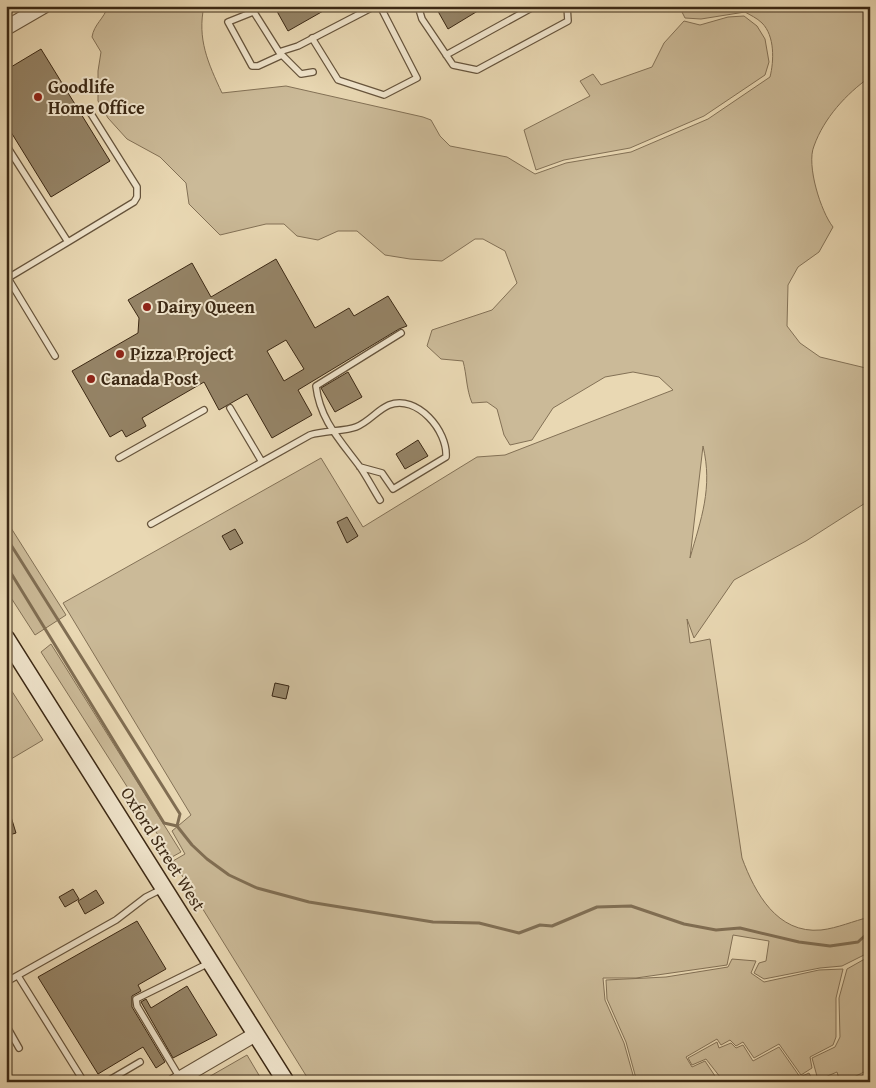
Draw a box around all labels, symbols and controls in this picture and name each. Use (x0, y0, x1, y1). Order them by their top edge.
place label: Goodlife Home Office (48, 73, 145, 121)
marker: Goodlife Home Office (32, 91, 44, 103)
place label: Dairy Queen (157, 293, 255, 320)
marker: Dairy Queen (141, 301, 153, 313)
place label: Pizza Project (130, 340, 234, 367)
marker: Pizza Project (114, 348, 126, 360)
place label: Canada Post (101, 365, 199, 392)
marker: Canada Post (85, 373, 97, 385)
street label: Oxford Street West (114, 781, 213, 917)

